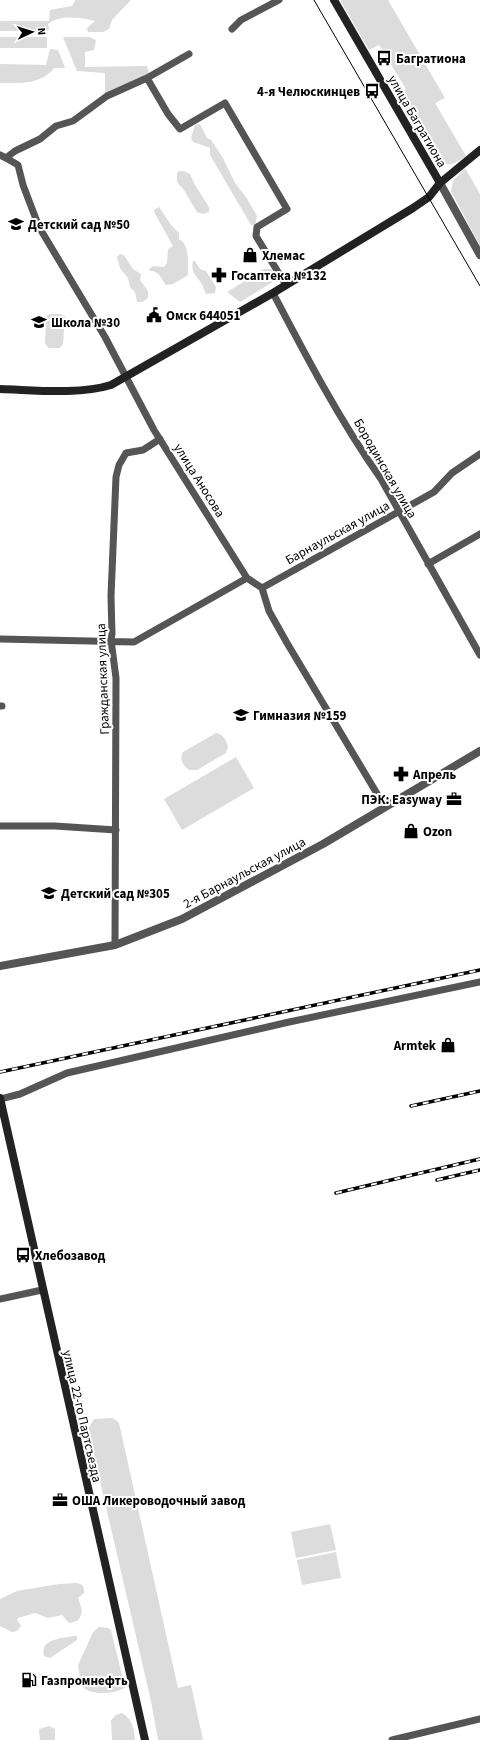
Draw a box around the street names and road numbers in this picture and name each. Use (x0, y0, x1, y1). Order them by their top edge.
street label: улица Багратиона (383, 72, 451, 171)
street label: Бородинская улица (349, 415, 421, 522)
street label: улица Аносова (169, 440, 229, 521)
street label: Барнаульская улица (282, 497, 393, 569)
street label: Гражданская улица (92, 623, 114, 735)
street label: 2-я Барнаульская улица (180, 833, 309, 913)
street label: улица 22-го Партсъезда (58, 1348, 106, 1484)

